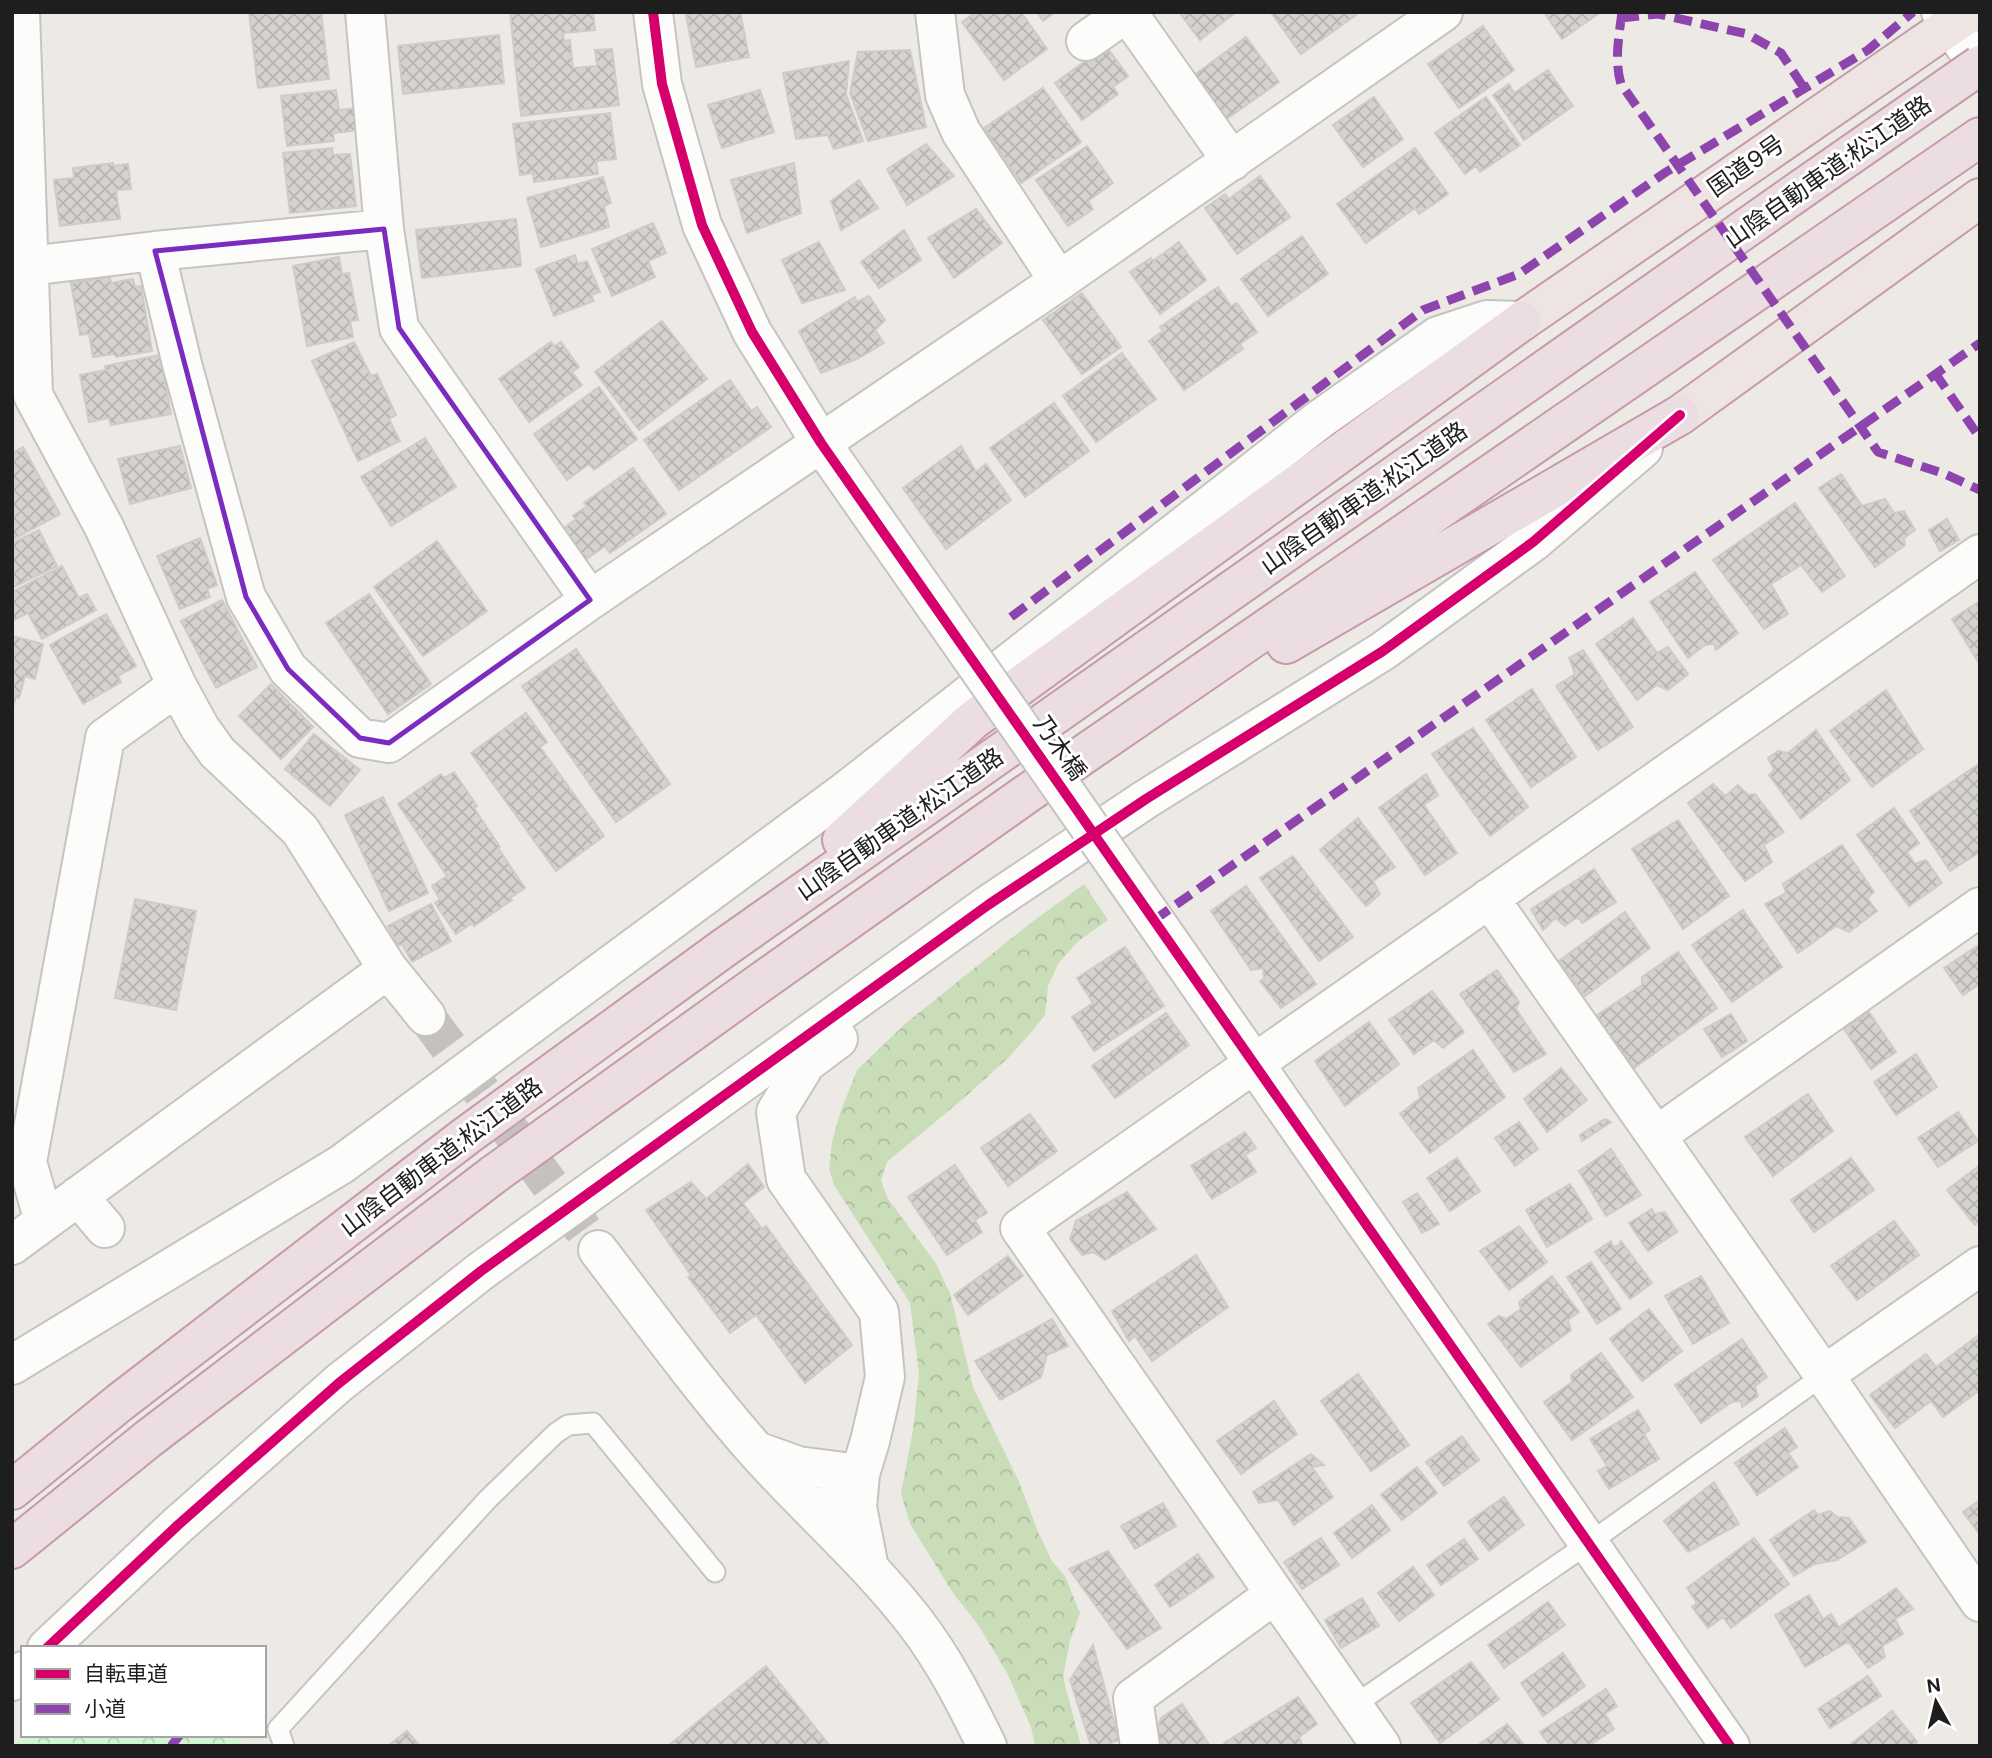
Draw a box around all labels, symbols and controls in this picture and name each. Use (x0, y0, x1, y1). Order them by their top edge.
street label: 山陰自動車道;松江道路 (1718, 89, 1937, 255)
street label: 国道9号 (1701, 128, 1790, 203)
street label: 山陰自動車道;松江道路 (1254, 415, 1473, 581)
street label: 乃木橋 (1027, 709, 1094, 786)
street label: 山陰自動車道;松江道路 (790, 741, 1009, 907)
street label: 山陰自動車道;松江道路 (333, 1070, 548, 1243)
legend (21, 1646, 266, 1737)
text: 自転車道 (84, 1660, 168, 1688)
north arrow (1901, 1667, 1971, 1737)
text: N (1925, 1672, 1942, 1699)
text: 小道 (84, 1695, 126, 1723)

